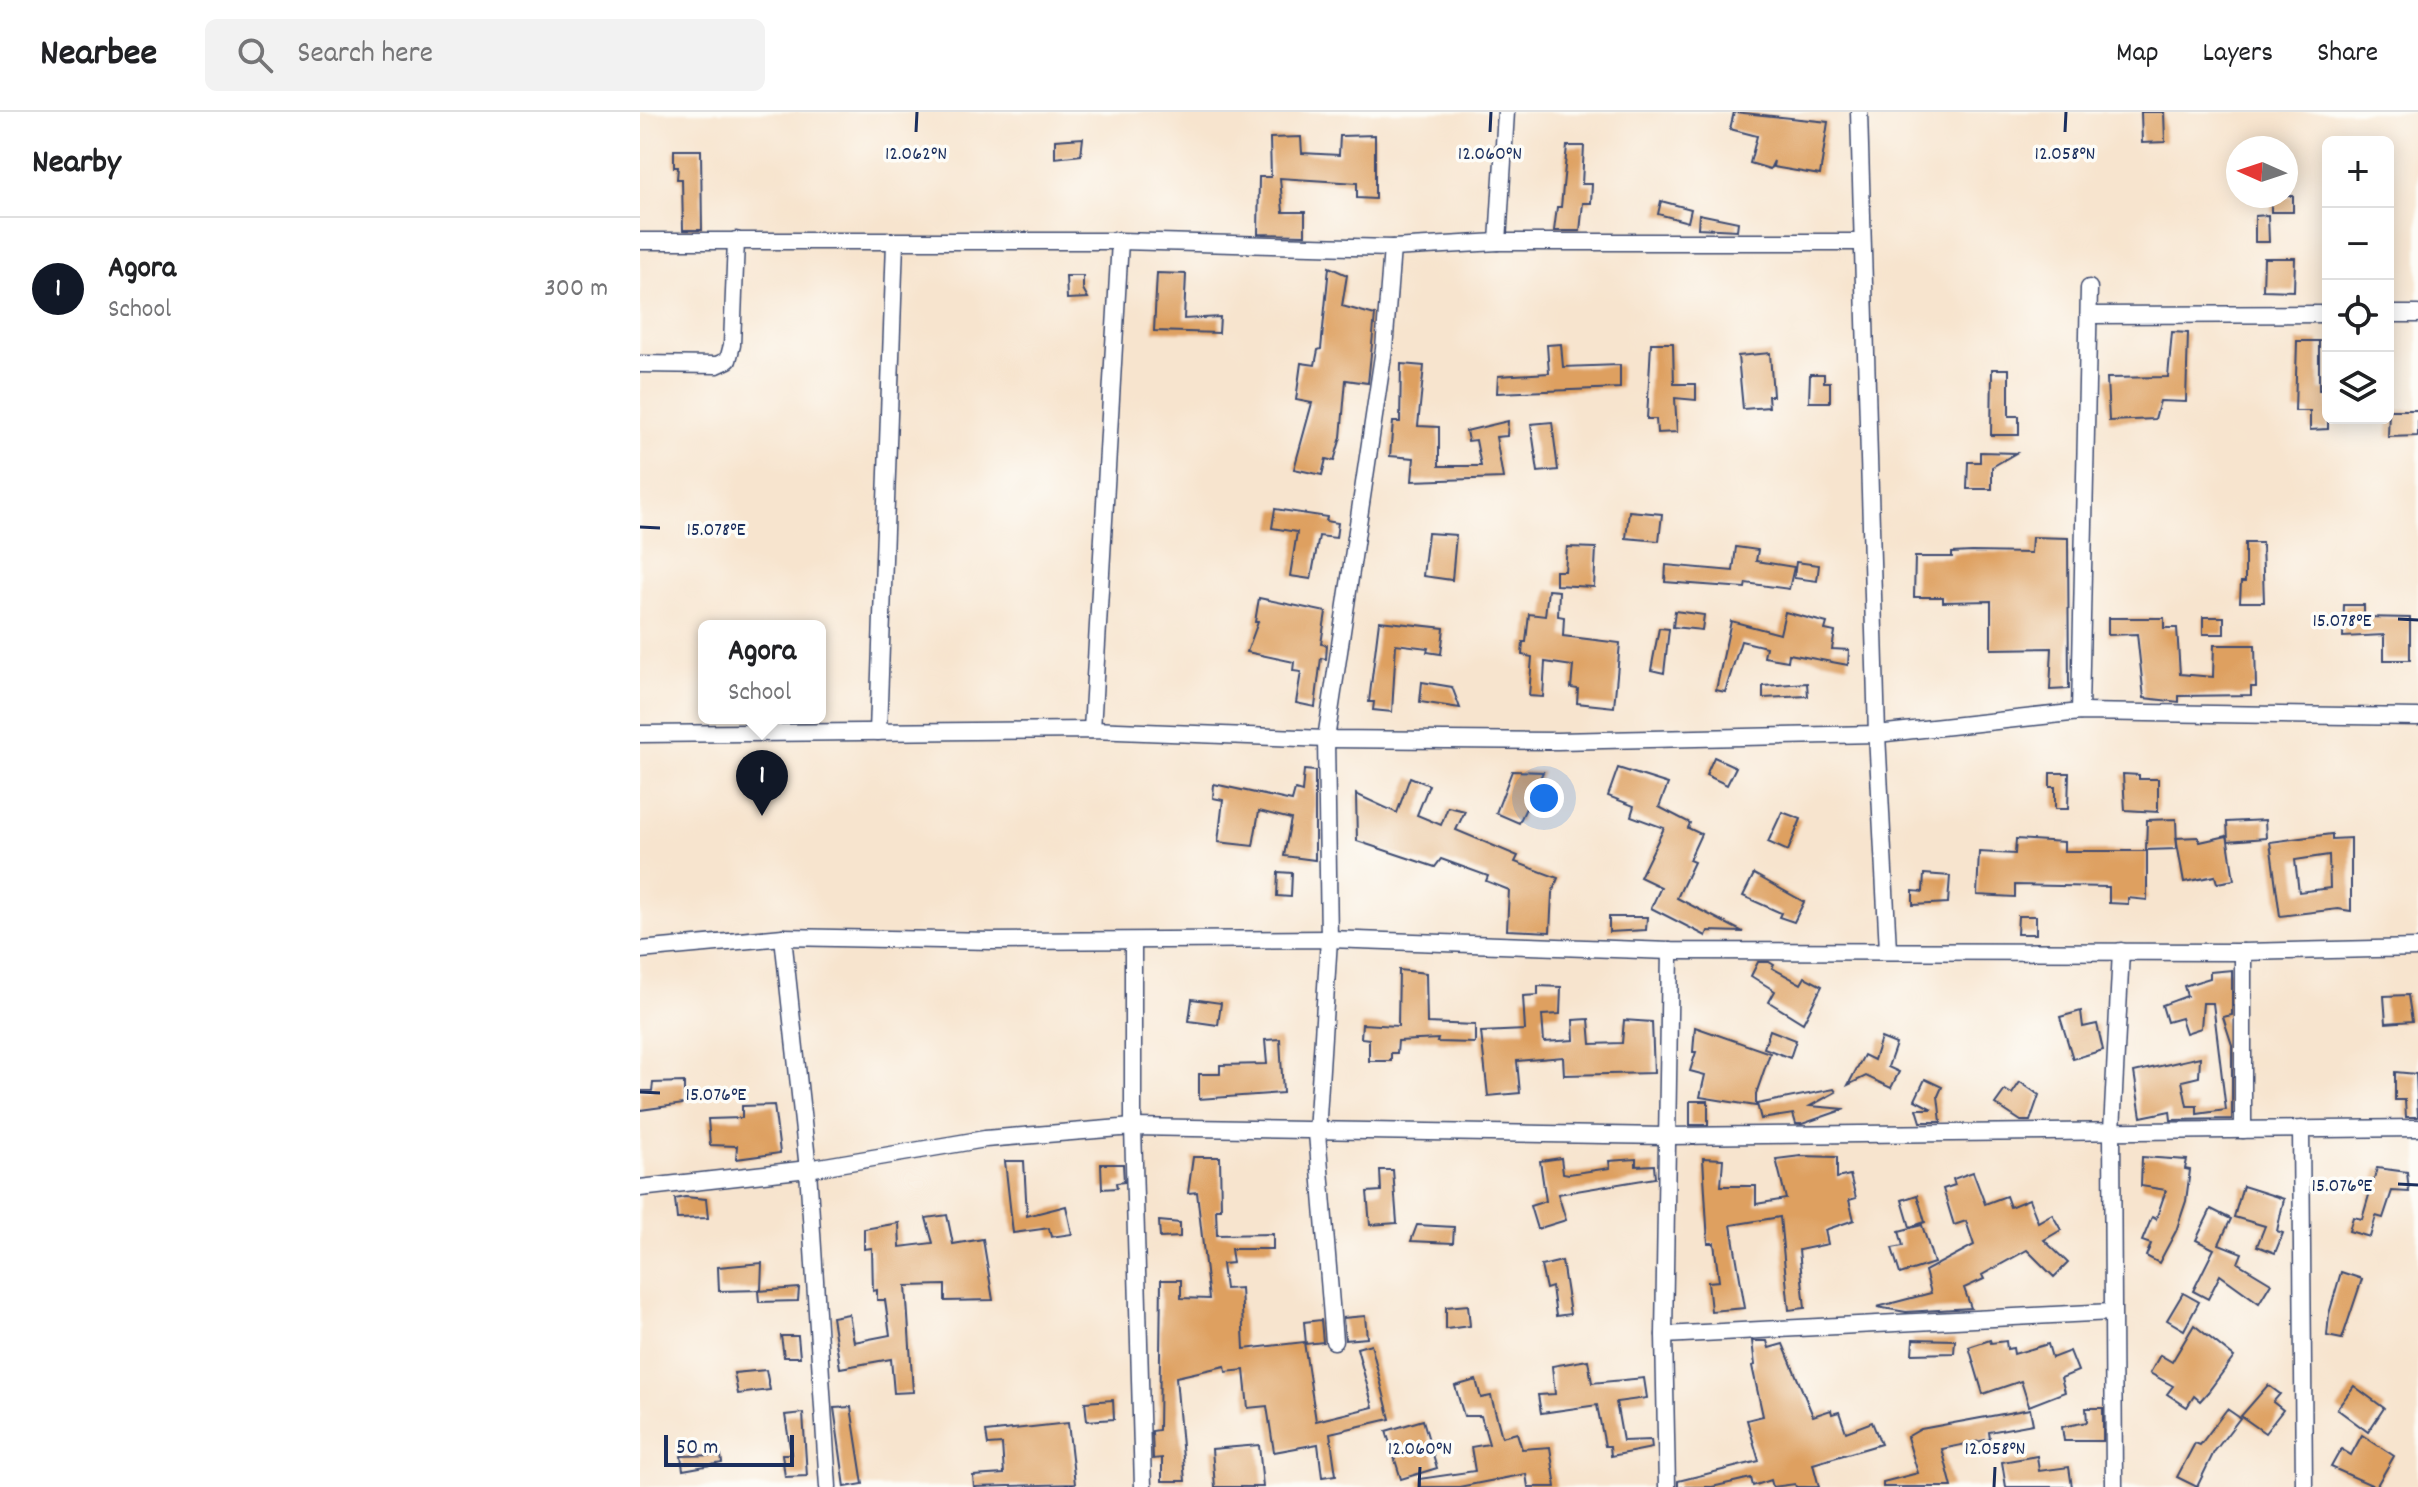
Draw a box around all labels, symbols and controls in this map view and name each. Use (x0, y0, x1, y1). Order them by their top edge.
search box (205, 19, 765, 91)
text: Nearbee (40, 28, 157, 83)
icon: search (233, 33, 277, 77)
text: Search here (297, 34, 433, 77)
text: Map (2116, 35, 2159, 75)
text: Layers (2203, 35, 2273, 75)
text: Share (2317, 35, 2378, 75)
north arrow (2226, 136, 2298, 208)
map controls (2322, 136, 2394, 424)
button: + (2322, 136, 2394, 208)
text: Nearby (32, 140, 121, 189)
text: 12.062°N (885, 141, 947, 169)
text: 12.060°N (1458, 141, 1522, 169)
text: 12.058°N (2035, 141, 2095, 169)
button: − (2322, 208, 2394, 280)
text: Agora (108, 249, 176, 292)
text: 1 (55, 271, 61, 308)
text: 300 m (544, 271, 608, 308)
button: locate (2322, 280, 2394, 352)
text: School (108, 292, 171, 329)
button: layers (2322, 352, 2394, 424)
text: 15.078°E (686, 517, 746, 545)
text: 15.078°E (2312, 608, 2372, 636)
popup (698, 620, 826, 724)
text: Agora (728, 632, 796, 675)
text: School (728, 675, 791, 712)
pin: 1 (736, 750, 788, 816)
your location (1524, 778, 1564, 818)
text: 15.076°E (686, 1082, 746, 1110)
text: 15.076°E (2312, 1173, 2372, 1201)
scale bar (664, 1431, 794, 1467)
text: 50 m (676, 1433, 718, 1464)
text: 12.060°N (1388, 1436, 1452, 1464)
text: 12.058°N (1965, 1436, 2025, 1464)

